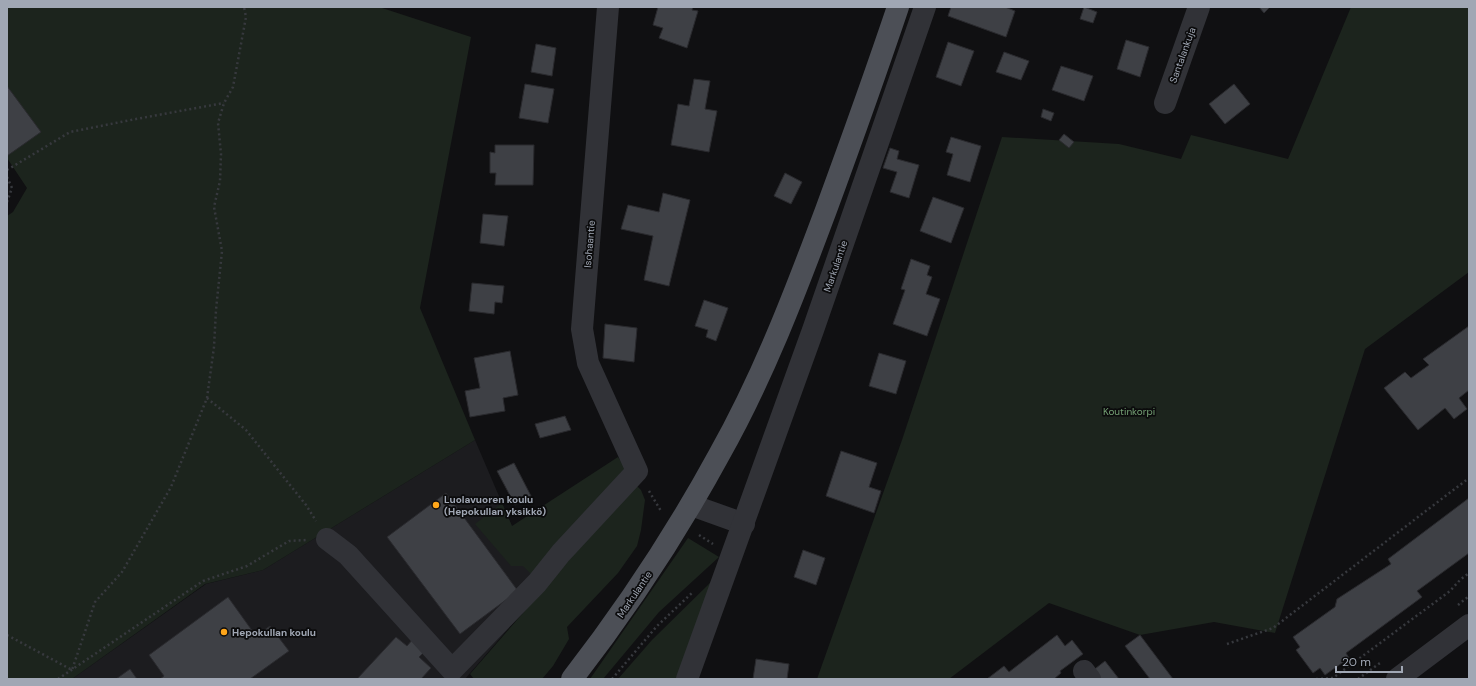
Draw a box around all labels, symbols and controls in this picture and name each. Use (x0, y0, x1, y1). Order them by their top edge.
street label: Santalankuja (1166, 26, 1199, 85)
street label: Isohaantie (581, 219, 598, 268)
street label: Markulantie (821, 238, 850, 294)
park label: Koutinkorpi (1103, 405, 1155, 418)
place label: Luolavuoren koulu (Hepokullan yksikkö) (444, 493, 546, 518)
marker: Luolavuoren koulu (Hepokullan yksikkö) (431, 500, 441, 510)
street label: Markulantie (614, 568, 655, 620)
place label: Hepokullan koulu (232, 626, 316, 639)
marker: Hepokullan koulu (219, 627, 229, 637)
scale bar (1336, 648, 1402, 674)
text: 20 m (1342, 654, 1371, 670)

